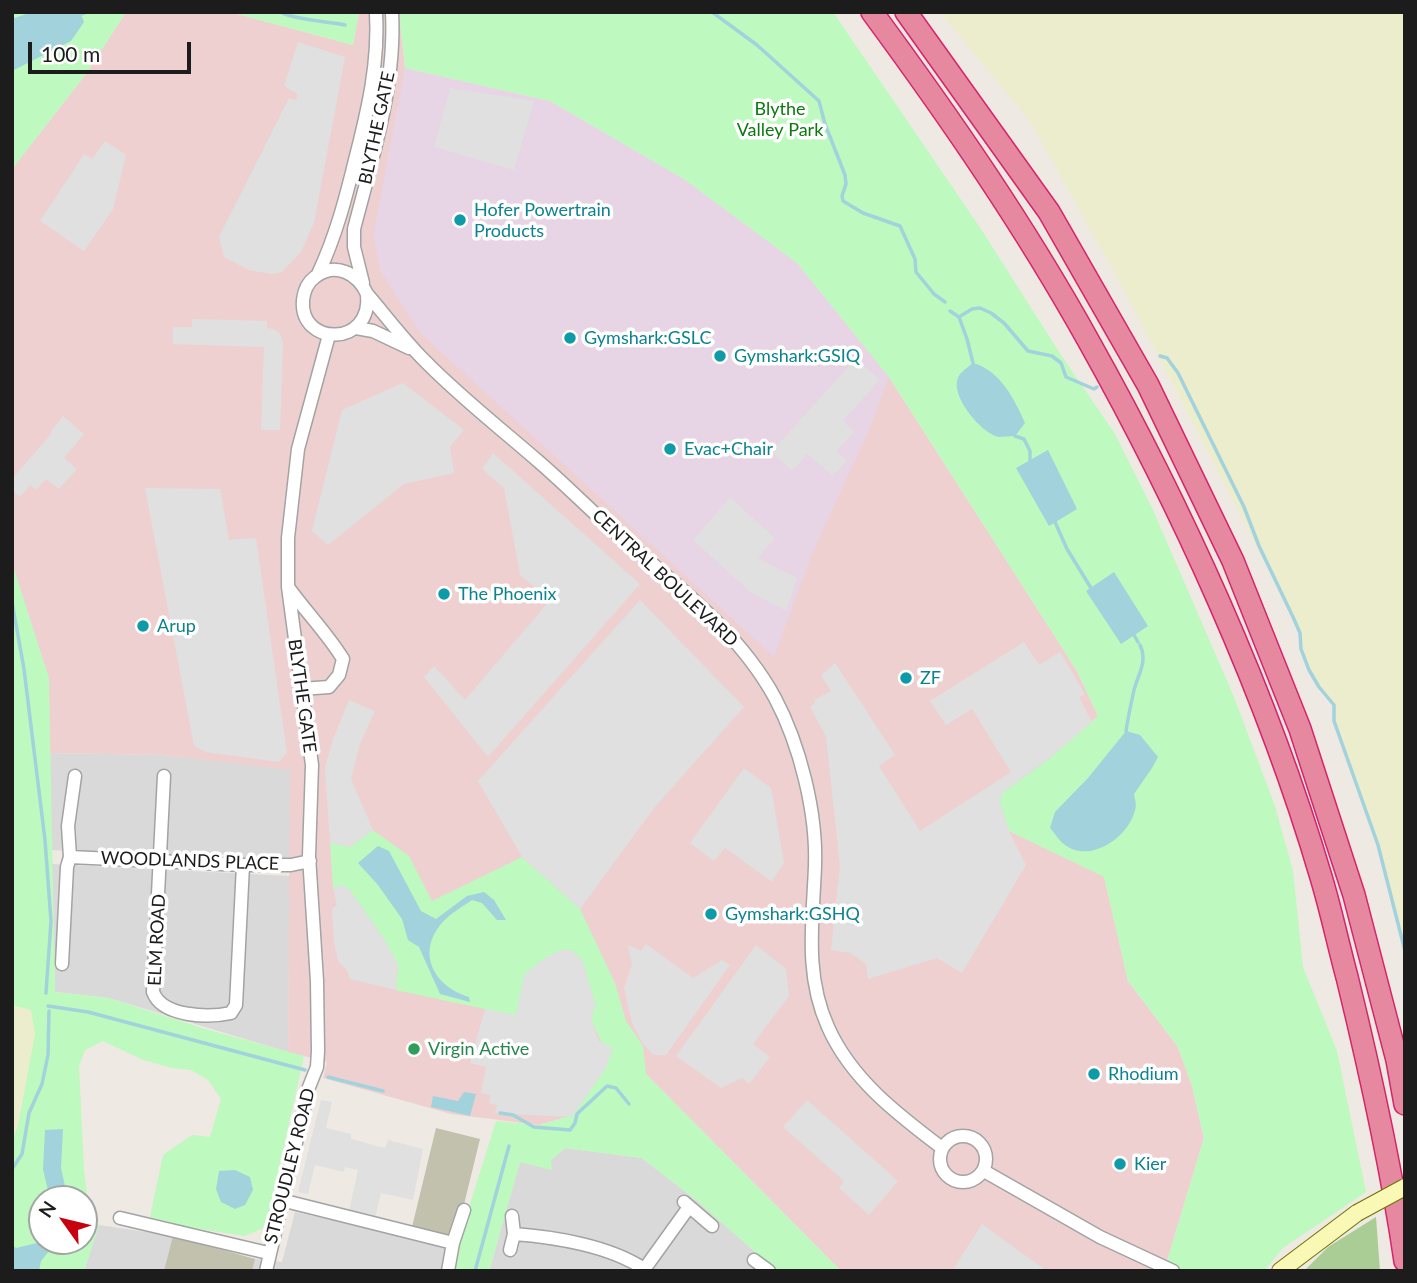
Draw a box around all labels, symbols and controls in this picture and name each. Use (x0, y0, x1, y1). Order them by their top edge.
scale bar (32, 28, 194, 72)
text: 100 m (41, 41, 100, 66)
street label: BLYTHE GATE (355, 70, 399, 186)
park label: Blythe Valley Park (737, 98, 823, 140)
place label: Hofer Powertrain Products (474, 199, 611, 242)
marker: Hofer Powertrain Products (452, 212, 468, 228)
place label: Gymshark:GSLC (584, 327, 711, 349)
marker: Gymshark:GSLC (562, 330, 578, 346)
place label: Gymshark:GSIQ (734, 345, 860, 367)
marker: Gymshark:GSIQ (712, 348, 728, 364)
place label: Evac+Chair (684, 438, 773, 460)
marker: Evac+Chair (662, 441, 678, 457)
street label: CENTRAL BOULEVARD (588, 505, 742, 651)
place label: The Phoenix (458, 583, 556, 605)
marker: The Phoenix (436, 586, 452, 602)
place label: Arup (157, 615, 196, 637)
marker: Arup (135, 618, 151, 634)
street label: BLYTHE GATE (283, 638, 321, 754)
place label: ZF (920, 667, 941, 689)
marker: ZF (898, 670, 914, 686)
street label: WOODLANDS PLACE (100, 847, 280, 875)
street label: ELM ROAD (144, 893, 170, 987)
place label: Gymshark:GSHQ (725, 903, 860, 925)
marker: Gymshark:GSHQ (703, 906, 719, 922)
place label: Virgin Active (428, 1038, 529, 1060)
marker: Virgin Active (406, 1041, 422, 1057)
place label: Rhodium (1108, 1063, 1179, 1085)
marker: Rhodium (1086, 1066, 1102, 1082)
street label: STROUDLEY ROAD (260, 1086, 320, 1246)
place label: Kier (1134, 1153, 1166, 1175)
marker: Kier (1112, 1156, 1128, 1172)
north arrow (28, 1185, 98, 1255)
text: N (33, 1197, 60, 1222)

